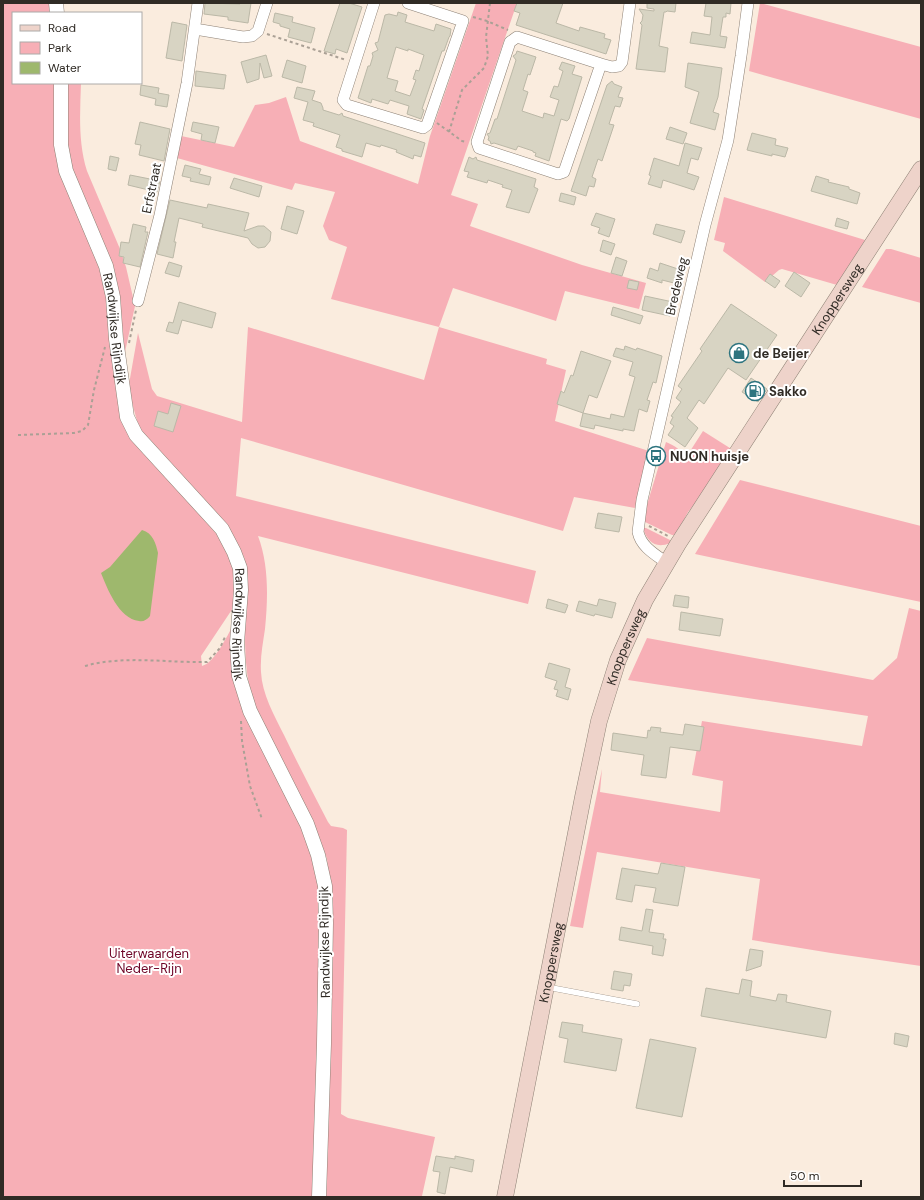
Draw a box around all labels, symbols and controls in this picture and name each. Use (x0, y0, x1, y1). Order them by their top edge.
legend (12, 12, 142, 84)
text: Road (48, 20, 76, 36)
text: Park (48, 40, 72, 56)
text: Water (48, 60, 82, 76)
street label: Erfstraat (138, 161, 165, 215)
street label: Bredeweg (662, 255, 691, 317)
street label: Knoppersweg (808, 260, 867, 338)
street label: Randwijkse Rijndijk (99, 271, 130, 386)
shop icon: de Beijer (728, 342, 750, 364)
place label: de Beijer (753, 345, 809, 362)
fuel station icon: Sakko (744, 380, 766, 402)
place label: Sakko (769, 383, 807, 400)
bus stop icon: NUON huisje (645, 445, 667, 467)
place label: NUON huisje (670, 448, 749, 465)
street label: Randwijkse Rijndijk (228, 568, 249, 683)
street label: Knoppersweg (603, 606, 649, 688)
street label: Randwijkse Rijndijk (315, 885, 334, 998)
street label: Knoppersweg (535, 921, 567, 1004)
park label: Uiterwaarden Neder-Rijn (109, 945, 189, 977)
scale bar (784, 1162, 861, 1188)
text: 50 m (790, 1168, 819, 1184)

